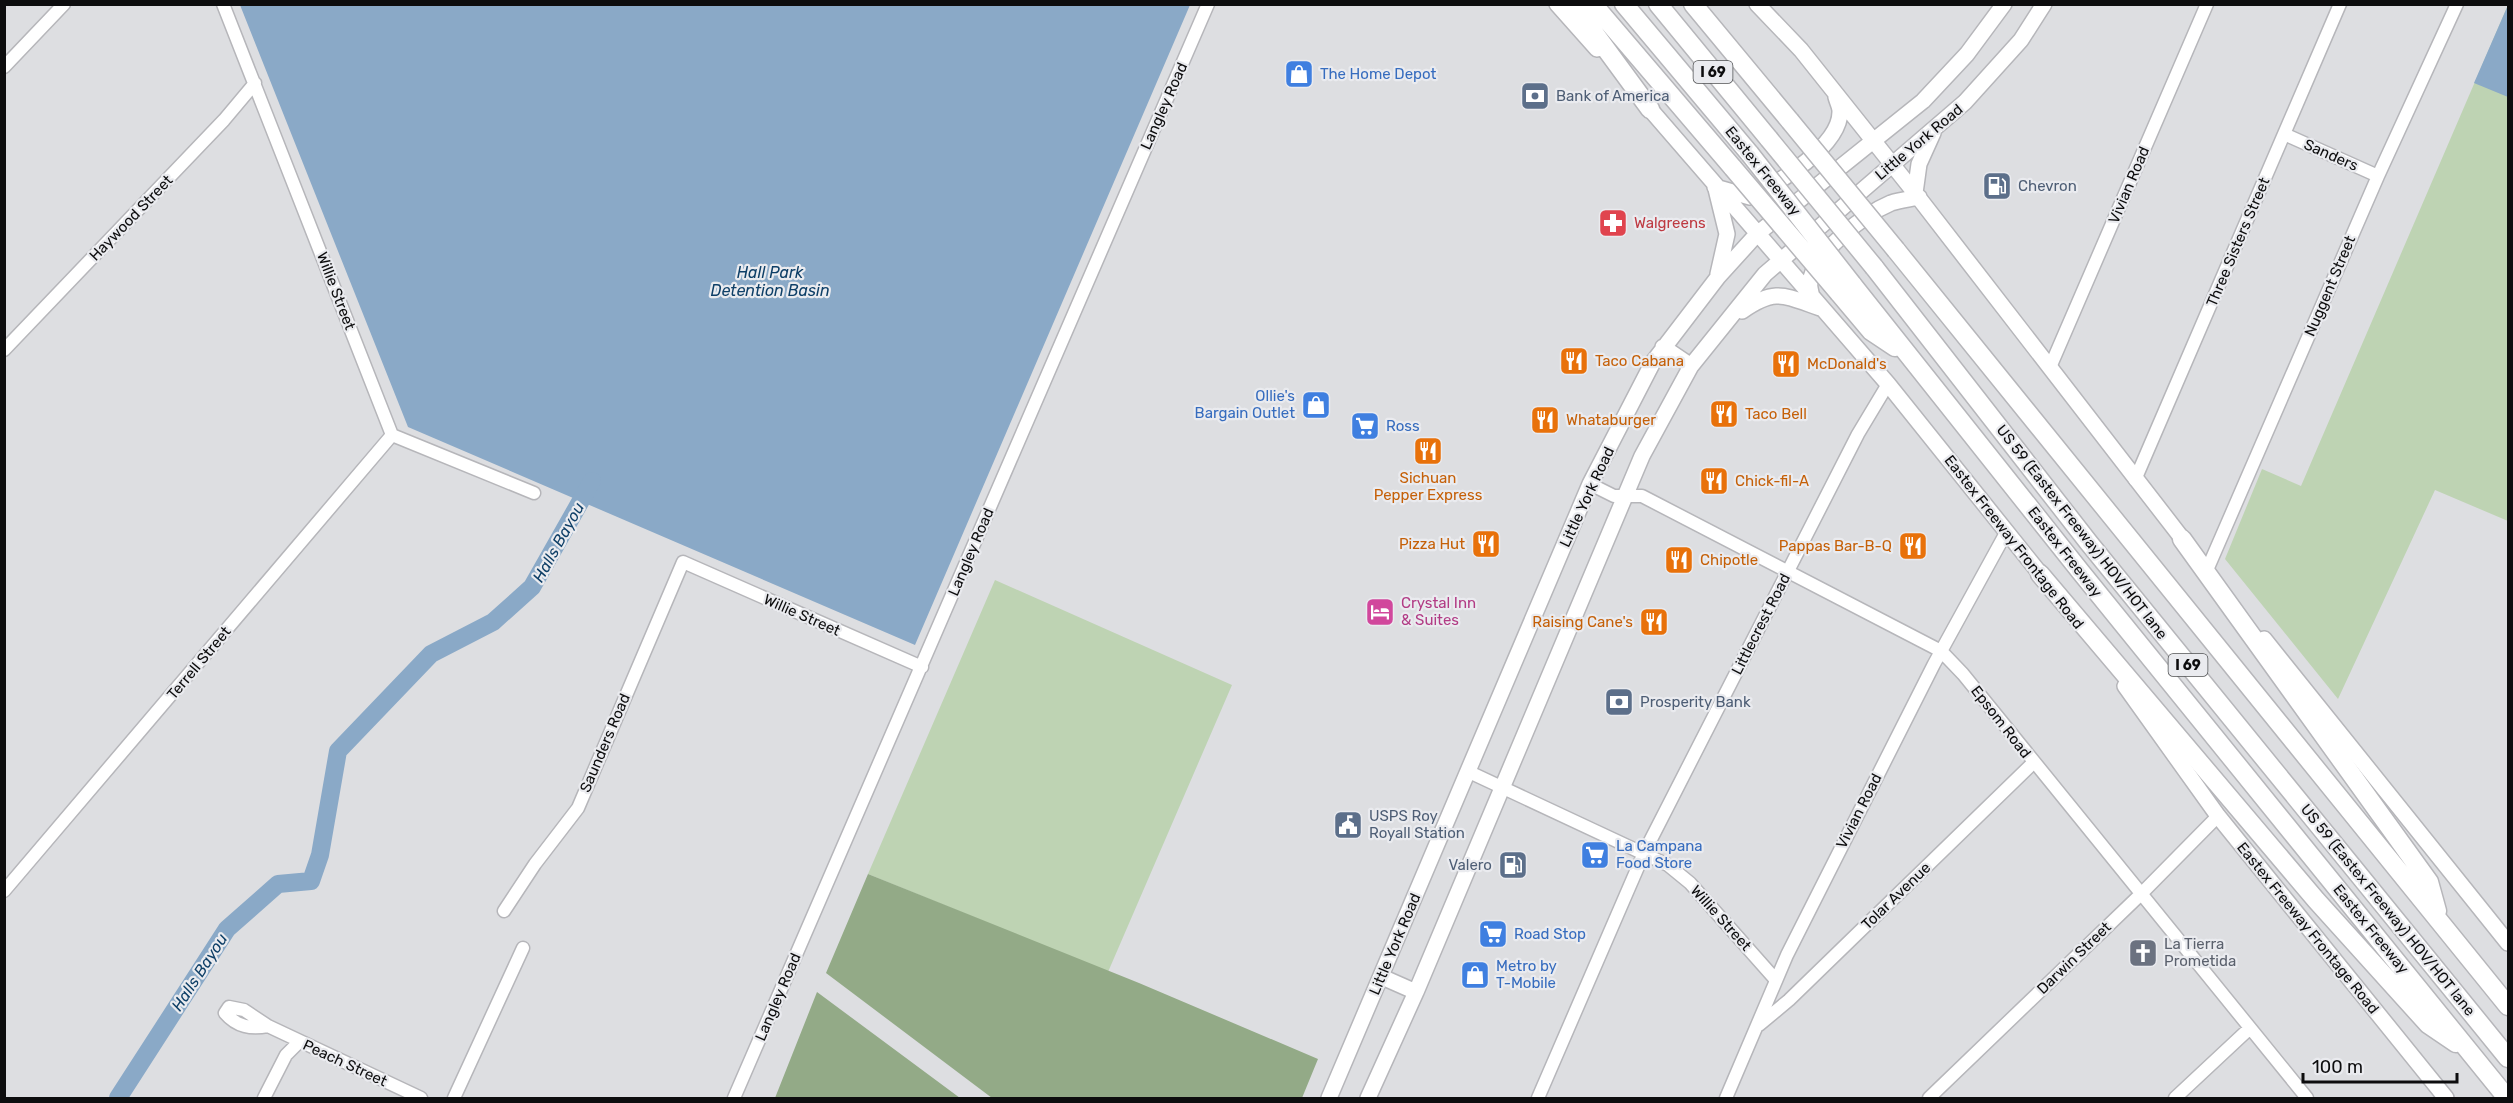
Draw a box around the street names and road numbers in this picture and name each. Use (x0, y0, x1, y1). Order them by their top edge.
street label: Langley Road (1137, 60, 1191, 152)
road number: I 69 (1694, 61, 1732, 83)
street label: Little York Road (1872, 100, 1966, 184)
street label: Eastex Freeway (1721, 123, 1805, 219)
street label: Sanders (2301, 135, 2361, 175)
street label: Vivian Road (2105, 144, 2153, 226)
street label: Haywood Street (86, 171, 177, 265)
street label: Three Sisters Street (2203, 174, 2273, 309)
street label: Nuggent Street (2301, 233, 2359, 339)
street label: Willie Street (313, 249, 359, 333)
street label: US 59 (Eastex Freeway) HOV/HOT lane (1993, 421, 2171, 643)
street label: Little York Road (1556, 444, 1618, 550)
street label: Eastex Freeway Frontage Road (1941, 452, 2087, 632)
street label: Eastex Freeway (2024, 503, 2106, 601)
street label: Langley Road (944, 505, 998, 599)
street label: Littlecrest Road (1728, 571, 1794, 677)
street label: Willie Street (761, 590, 843, 640)
street label: Terrell Street (163, 623, 235, 703)
road number: I 69 (2168, 654, 2208, 676)
street label: Epsom Road (1967, 682, 2035, 762)
street label: Saunders Road (576, 691, 634, 795)
street label: Vivian Road (1832, 770, 1886, 852)
street label: US 59 (Eastex Freeway) HOV/HOT lane (2297, 800, 2479, 1020)
street label: Eastex Freeway Frontage Road (2233, 839, 2383, 1017)
street label: Tolar Avenue (1858, 859, 1934, 933)
street label: Eastex Freeway (2329, 881, 2413, 977)
street label: Willie Street (1687, 882, 1755, 955)
street label: Little York Road (1365, 890, 1425, 998)
street label: Darwin Street (2033, 918, 2115, 998)
street label: Langley Road (751, 950, 805, 1044)
street label: Peach Street (300, 1036, 390, 1090)

